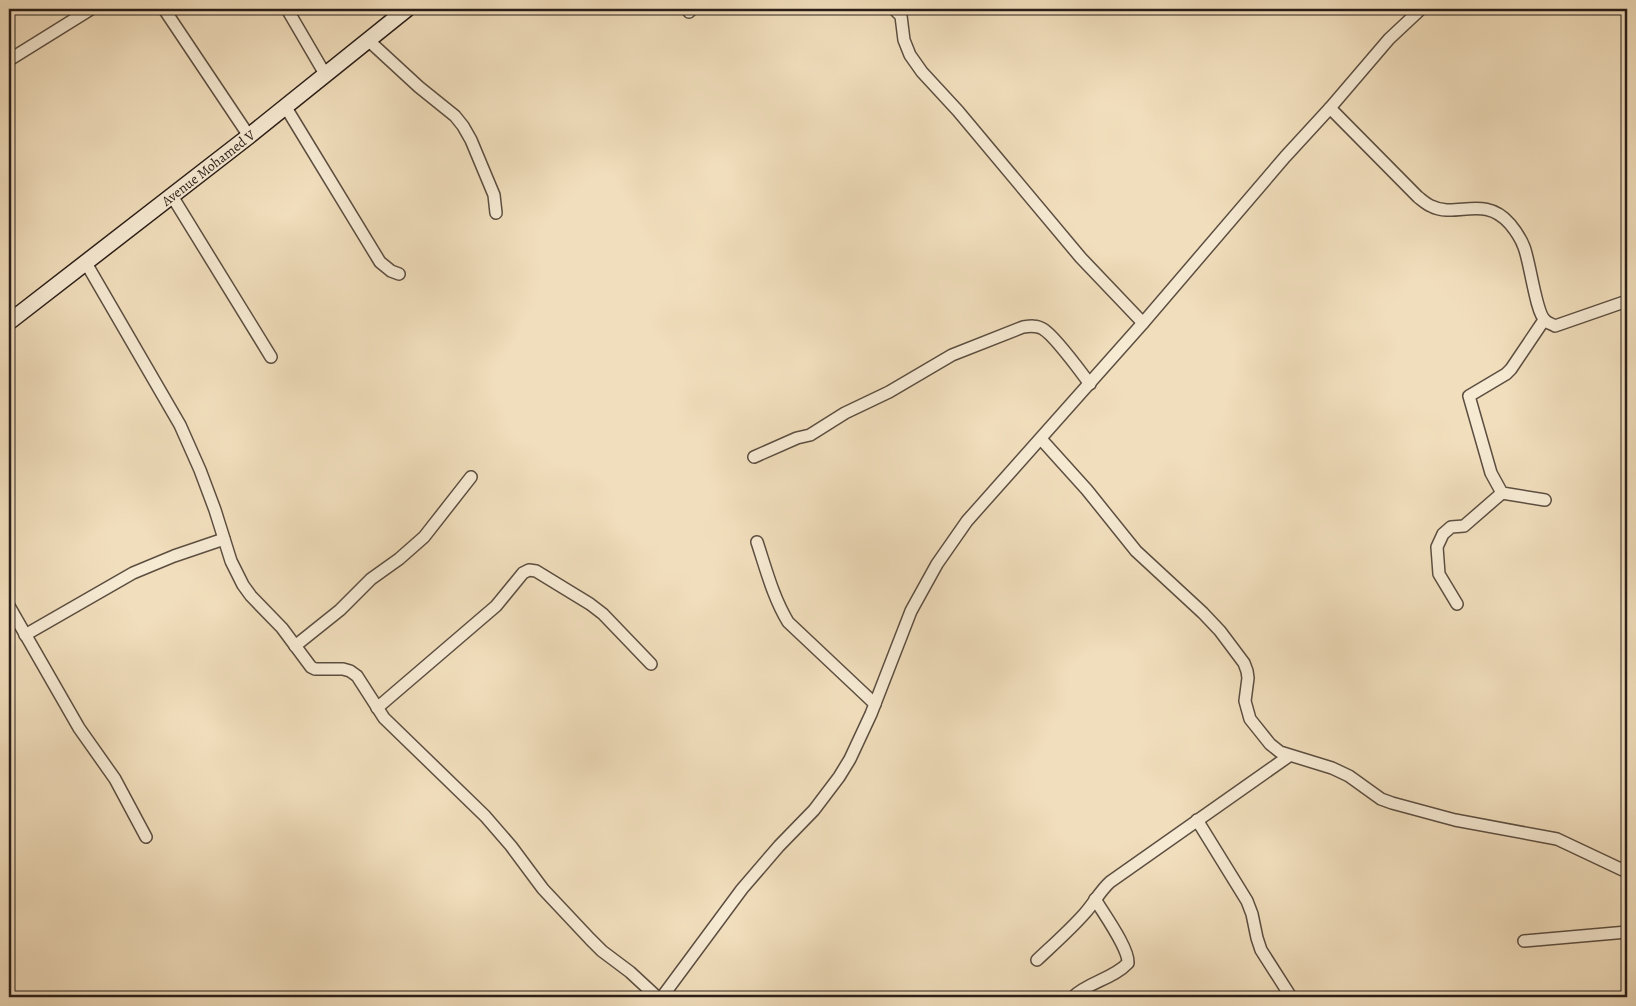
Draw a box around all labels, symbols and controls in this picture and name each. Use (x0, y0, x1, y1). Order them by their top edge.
street label: Avenue Mohamed V (157, 125, 260, 211)

